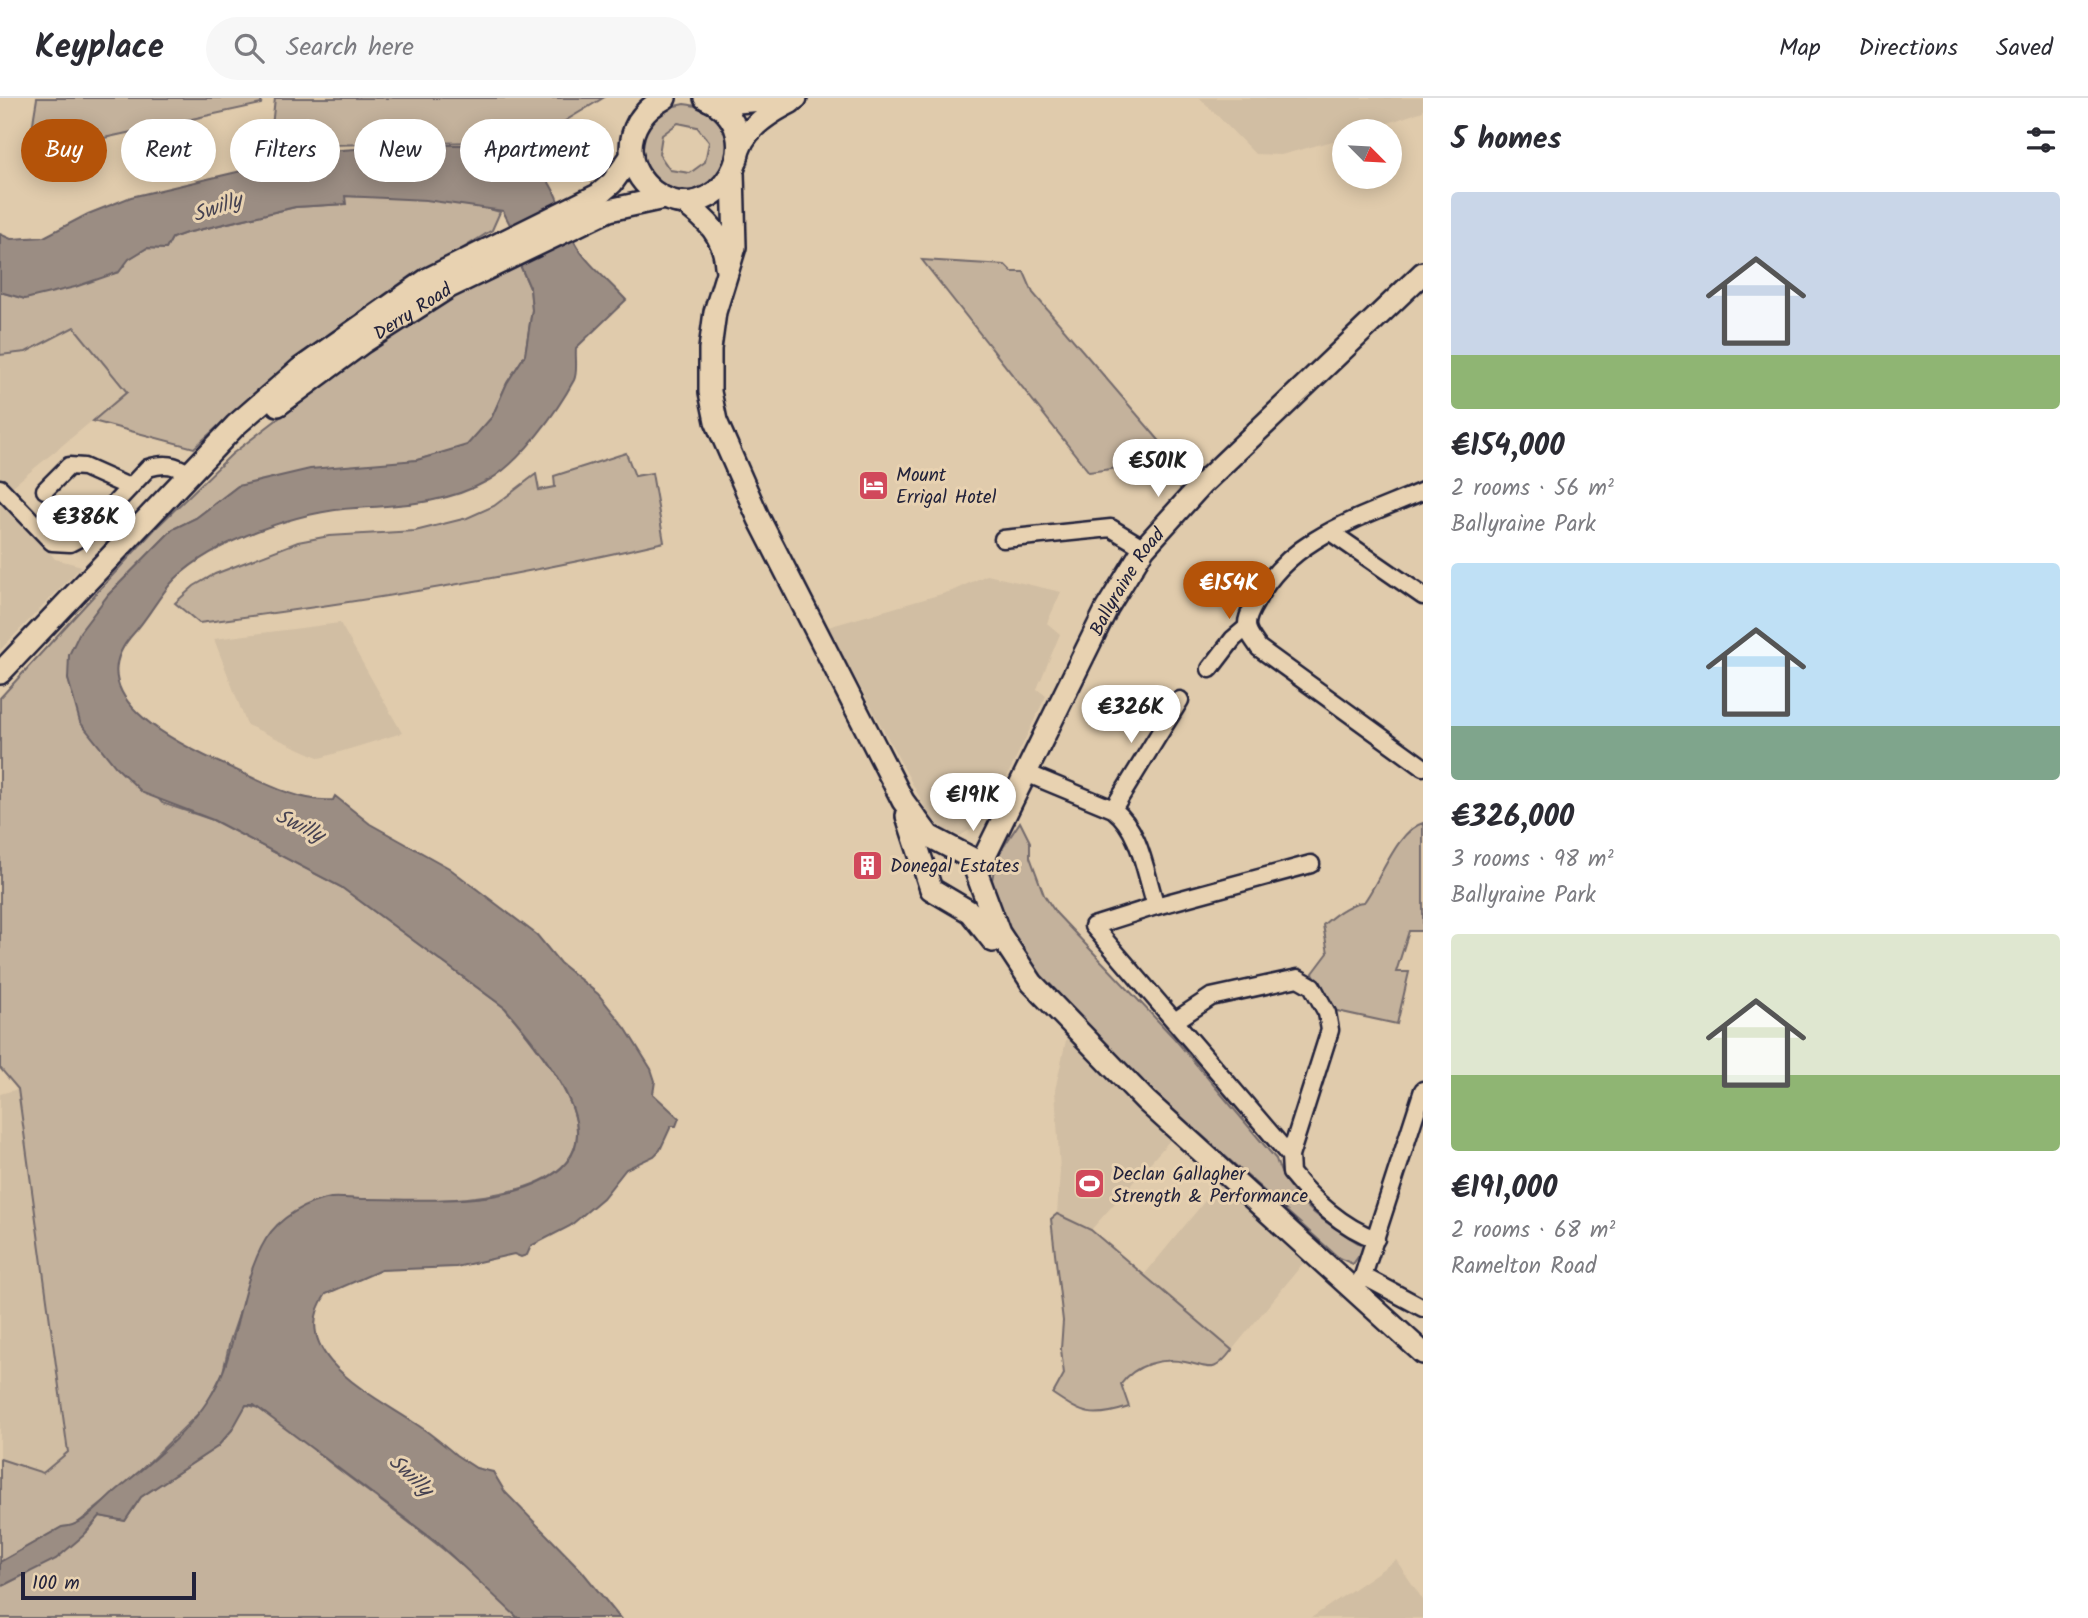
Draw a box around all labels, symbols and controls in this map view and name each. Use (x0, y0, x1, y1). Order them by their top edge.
search box (206, 17, 696, 80)
text: Keyplace (35, 22, 164, 75)
text: Search here (286, 27, 414, 69)
icon: search (230, 29, 268, 67)
text: Map (1779, 29, 1821, 68)
text: Directions (1859, 29, 1958, 68)
text: Saved (1996, 29, 2053, 68)
text: 5 homes (1451, 116, 1562, 164)
chip: Buy (21, 119, 107, 182)
chip: Rent (121, 119, 216, 182)
chip: Filters (230, 119, 340, 182)
chip: New (354, 119, 446, 182)
chip: Apartment (460, 119, 614, 182)
north arrow (1332, 119, 1402, 189)
map controls (1332, 119, 1402, 189)
icon: filters (2022, 121, 2060, 159)
water label: Swilly (188, 184, 250, 232)
icon: home (1693, 238, 1819, 364)
street label: Derry Road (368, 276, 459, 349)
text: €154,000 (1451, 423, 1565, 471)
pin: €501K (1109, 440, 1207, 499)
text: €501K (1129, 444, 1187, 480)
place label: Mount Errigal Hotel (896, 461, 997, 513)
hotel icon: Mount Errigal Hotel (856, 468, 890, 502)
text: 2 rooms · 56 m² (1451, 471, 1614, 507)
pin: €386K (37, 496, 135, 555)
text: €386K (52, 500, 120, 536)
text: Ballyraine Park (1451, 507, 1596, 543)
street label: Ballyraine Road (1083, 521, 1173, 642)
pin: €154K (1180, 561, 1278, 621)
text: €154K (1199, 566, 1259, 602)
icon: home (1693, 609, 1819, 735)
pin: €326K (1082, 686, 1180, 745)
text: €326K (1098, 690, 1164, 726)
pin: €191K (924, 774, 1022, 833)
text: €191K (946, 778, 1000, 814)
text: €326,000 (1451, 794, 1574, 842)
water label: Swilly (269, 800, 332, 854)
text: 3 rooms · 98 m² (1451, 842, 1614, 878)
building icon: Donegal Estates (850, 848, 884, 882)
place label: Donegal Estates (890, 852, 1019, 882)
text: Ballyraine Park (1451, 878, 1596, 914)
icon: home (1693, 980, 1819, 1106)
place label: Declan Gallagher Strength & Performance (1112, 1160, 1308, 1212)
text: €191,000 (1451, 1165, 1557, 1213)
sports icon: Declan Gallagher Strength & Performance (1072, 1167, 1106, 1201)
text: 2 rooms · 68 m² (1451, 1213, 1615, 1249)
text: Ramelton Road (1451, 1249, 1596, 1285)
water label: Swilly (380, 1447, 442, 1508)
scale bar (21, 1569, 196, 1601)
text: 100 m (32, 1569, 80, 1599)

